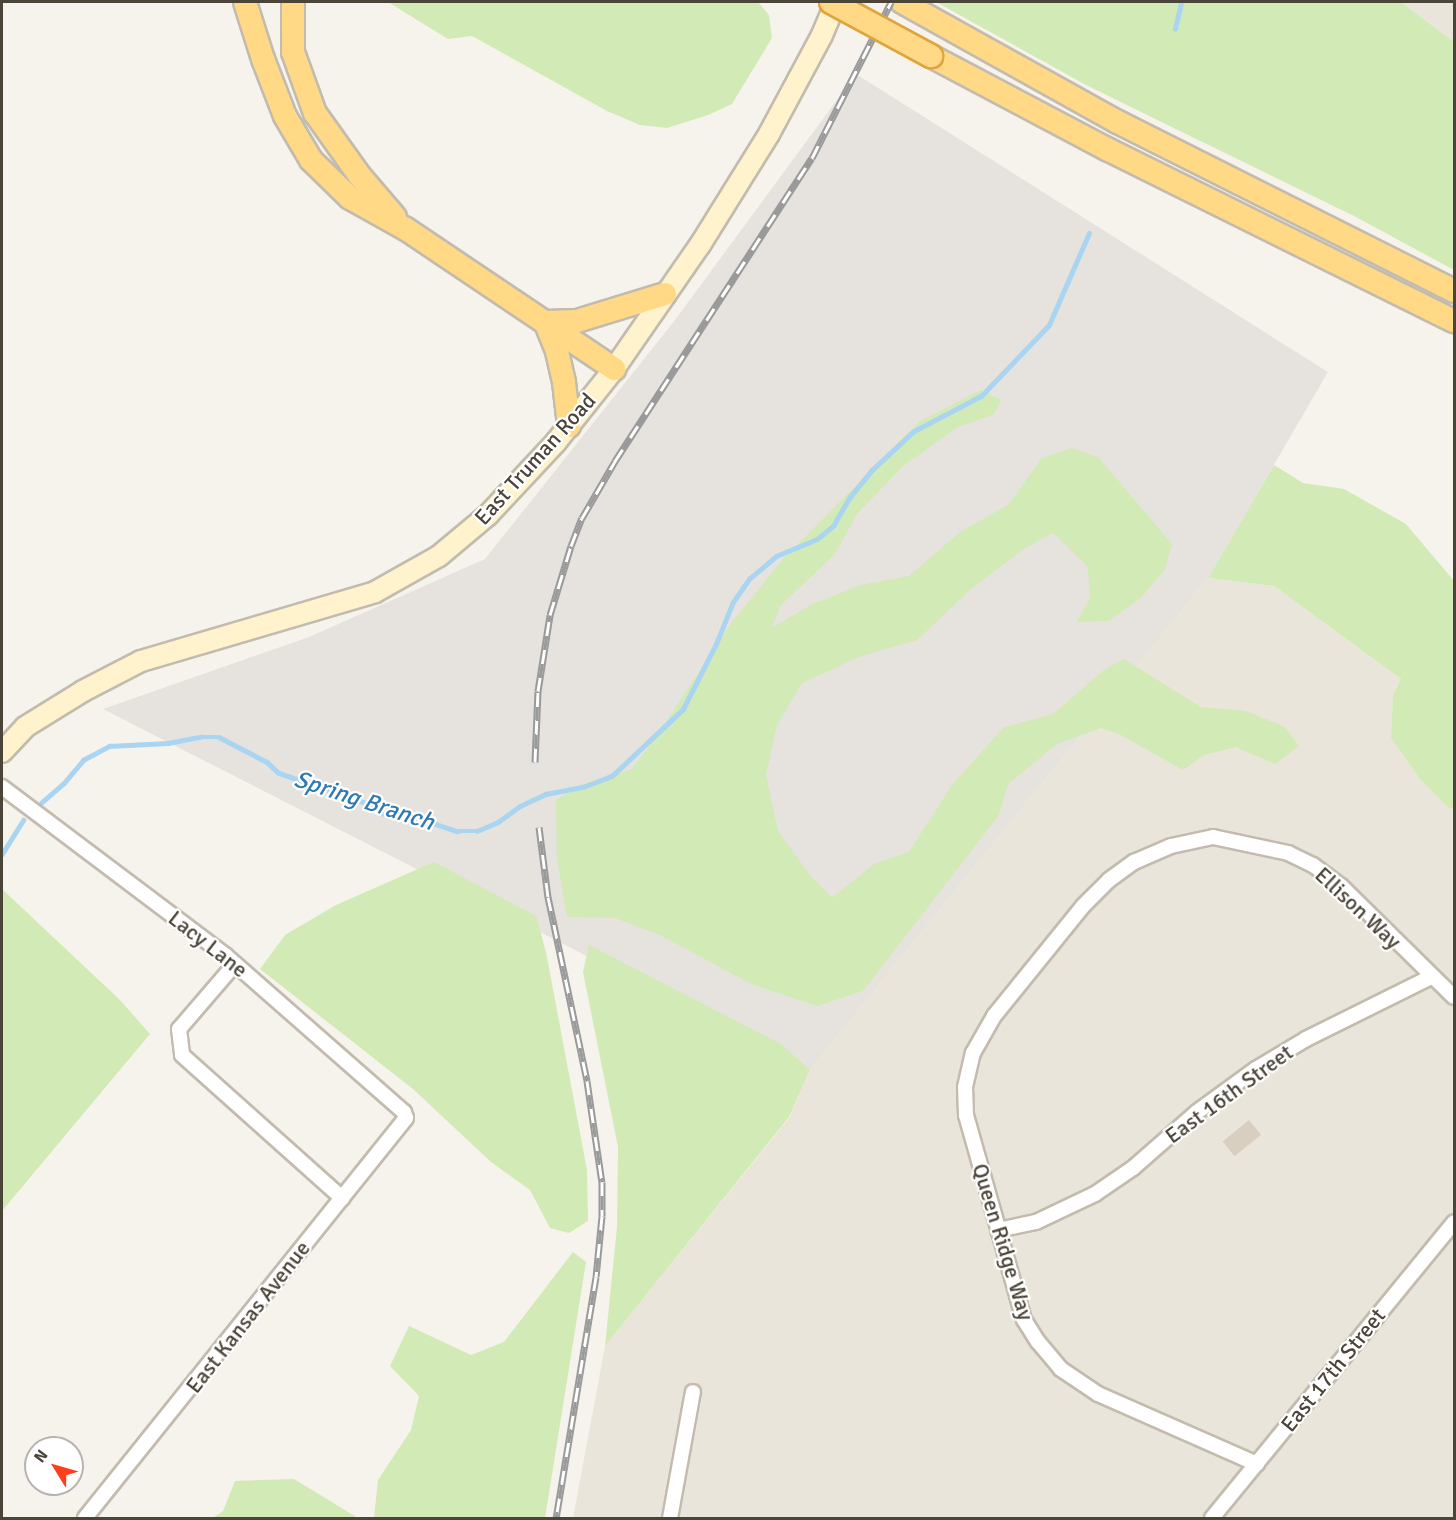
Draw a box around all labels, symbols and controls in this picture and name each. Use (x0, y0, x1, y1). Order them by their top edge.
street label: East Truman Road (469, 388, 601, 530)
water label: Spring Branch (290, 765, 438, 837)
street label: Ellison Way (1310, 862, 1406, 954)
street label: Lacy Lane (163, 905, 253, 983)
street label: East 16th Street (1160, 1039, 1298, 1149)
street label: Queen Ridge Way (967, 1160, 1039, 1324)
street label: East Kansas Avenue (180, 1236, 316, 1398)
street label: East 17th Street (1275, 1303, 1391, 1437)
north arrow (24, 1436, 84, 1496)
text: N (30, 1446, 53, 1467)

